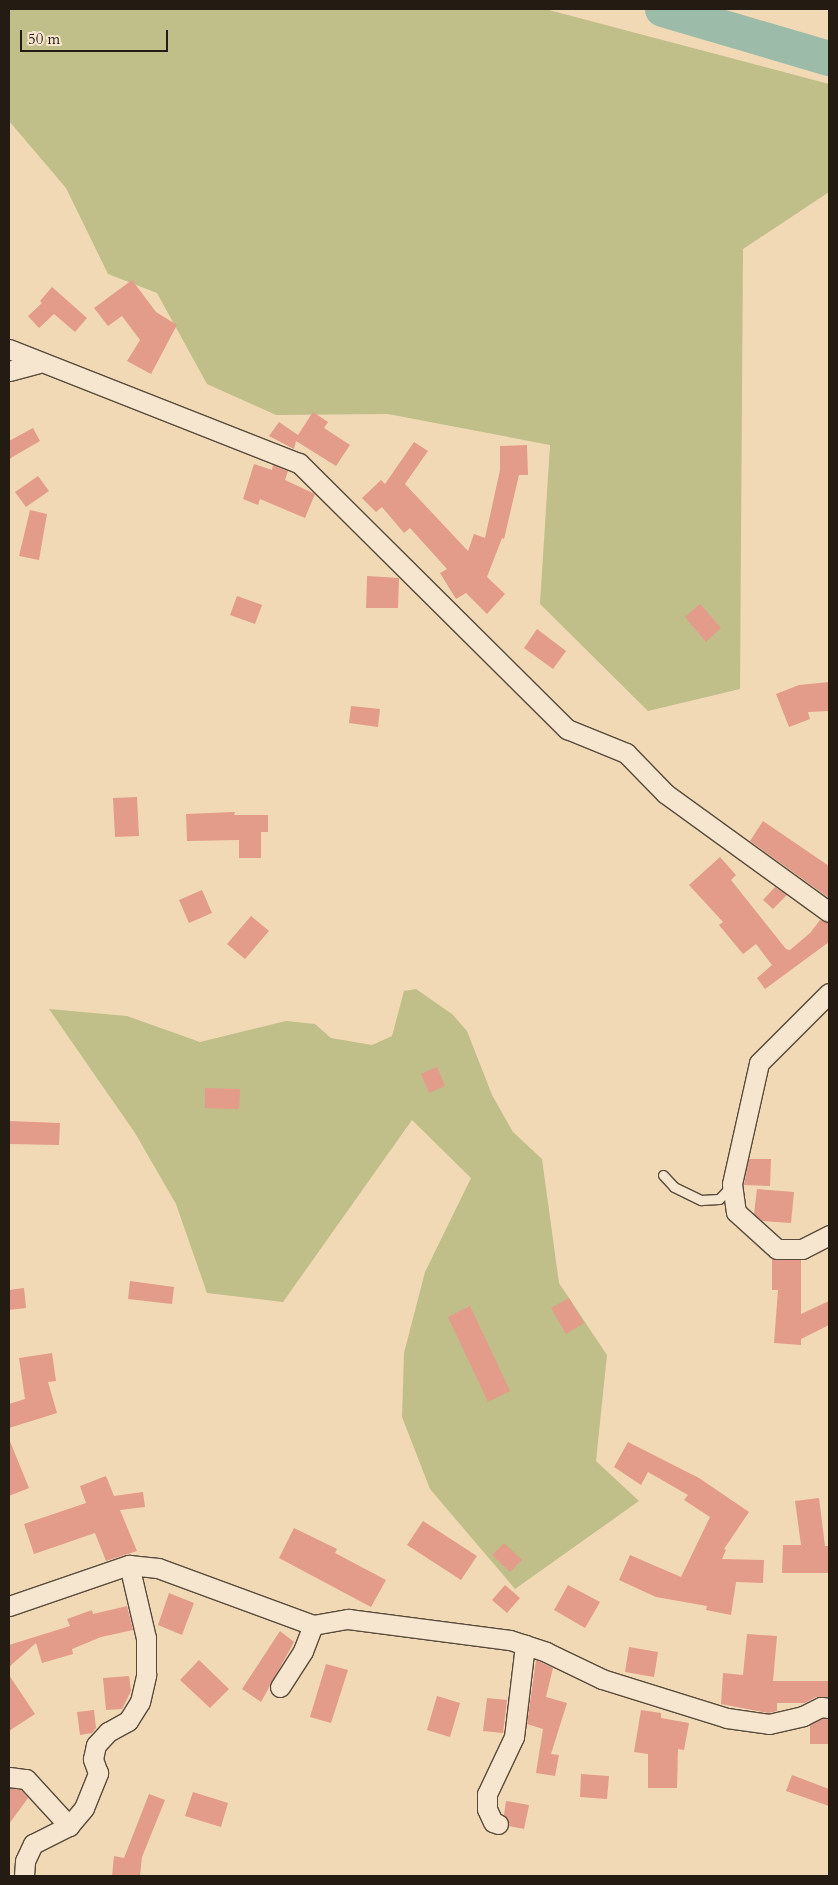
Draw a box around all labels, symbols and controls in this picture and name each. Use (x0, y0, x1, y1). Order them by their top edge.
scale bar (22, 20, 170, 52)
text: 50 m (28, 29, 60, 49)

